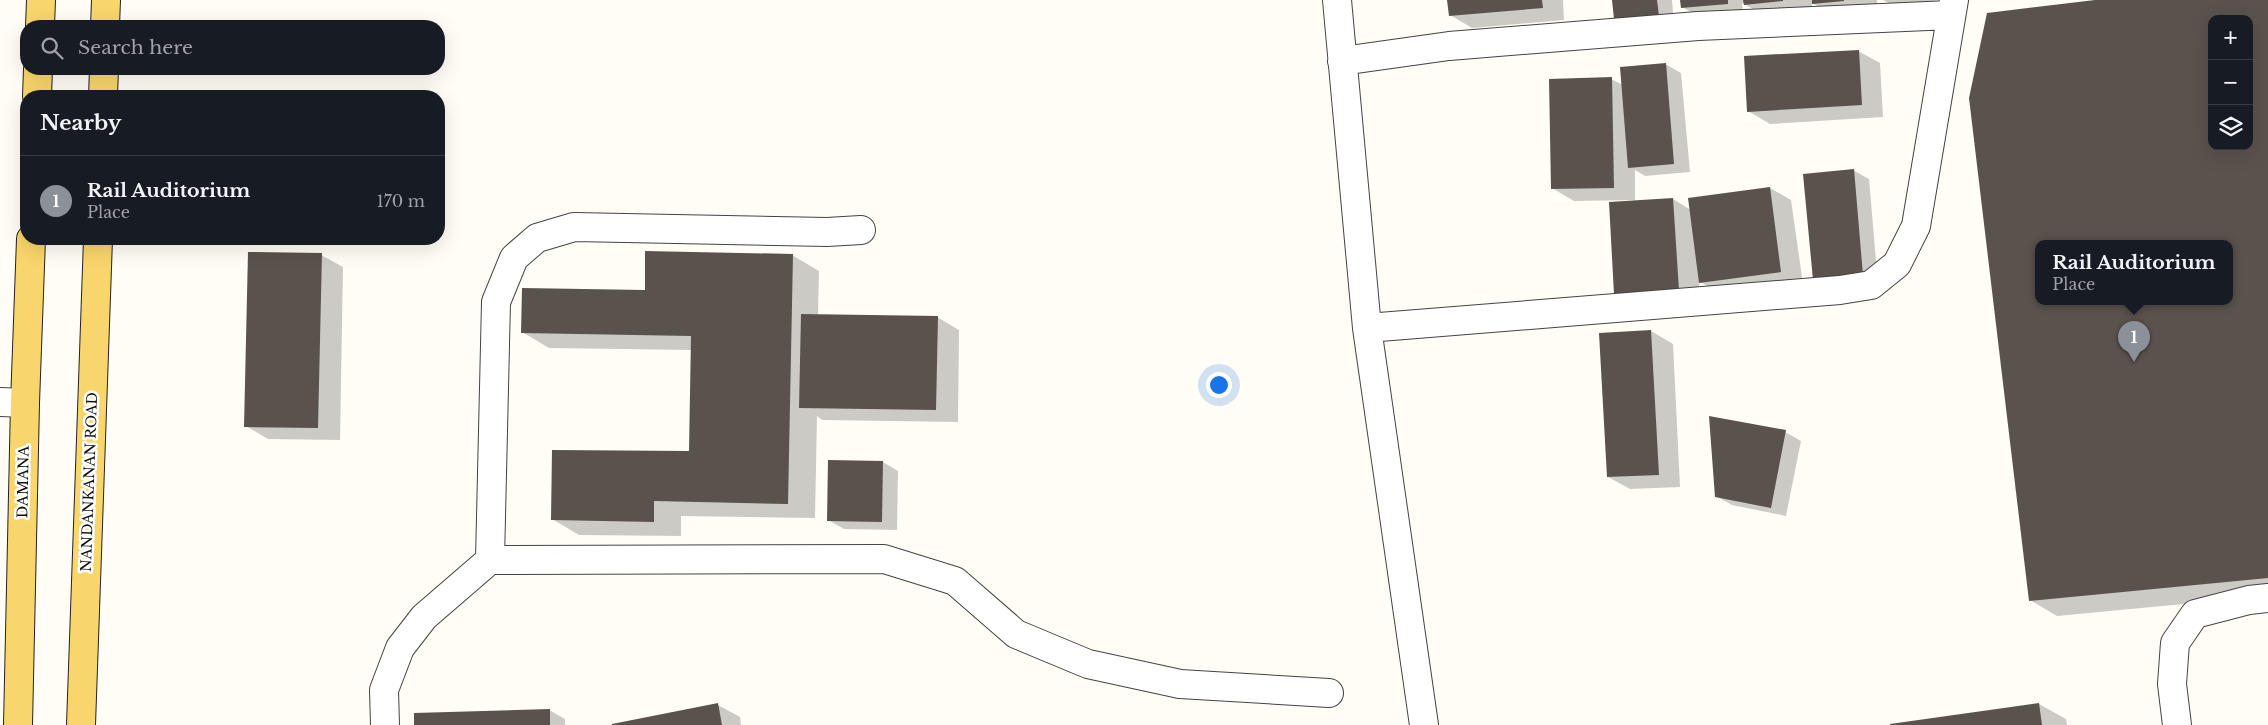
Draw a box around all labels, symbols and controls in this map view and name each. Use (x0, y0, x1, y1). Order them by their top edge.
map controls (2208, 15, 2253, 150)
button: + (2208, 15, 2253, 60)
search box (20, 20, 445, 75)
icon: search (38, 34, 66, 62)
text: Search here (78, 36, 193, 59)
button: − (2208, 60, 2253, 105)
button: layers (2208, 105, 2253, 150)
text: Nearby (40, 110, 121, 136)
text: Rail Auditorium (87, 179, 250, 202)
text: 1 (53, 191, 59, 211)
text: 170 m (377, 191, 425, 211)
text: Place (87, 202, 130, 222)
popup (2035, 240, 2233, 305)
text: Rail Auditorium (2052, 251, 2216, 274)
text: Place (2052, 274, 2095, 294)
pin: 1 (2118, 321, 2150, 362)
your location (1206, 372, 1232, 398)
street label: NANDANKANAN ROAD (77, 392, 101, 572)
street label: DAMANA (13, 446, 33, 518)

